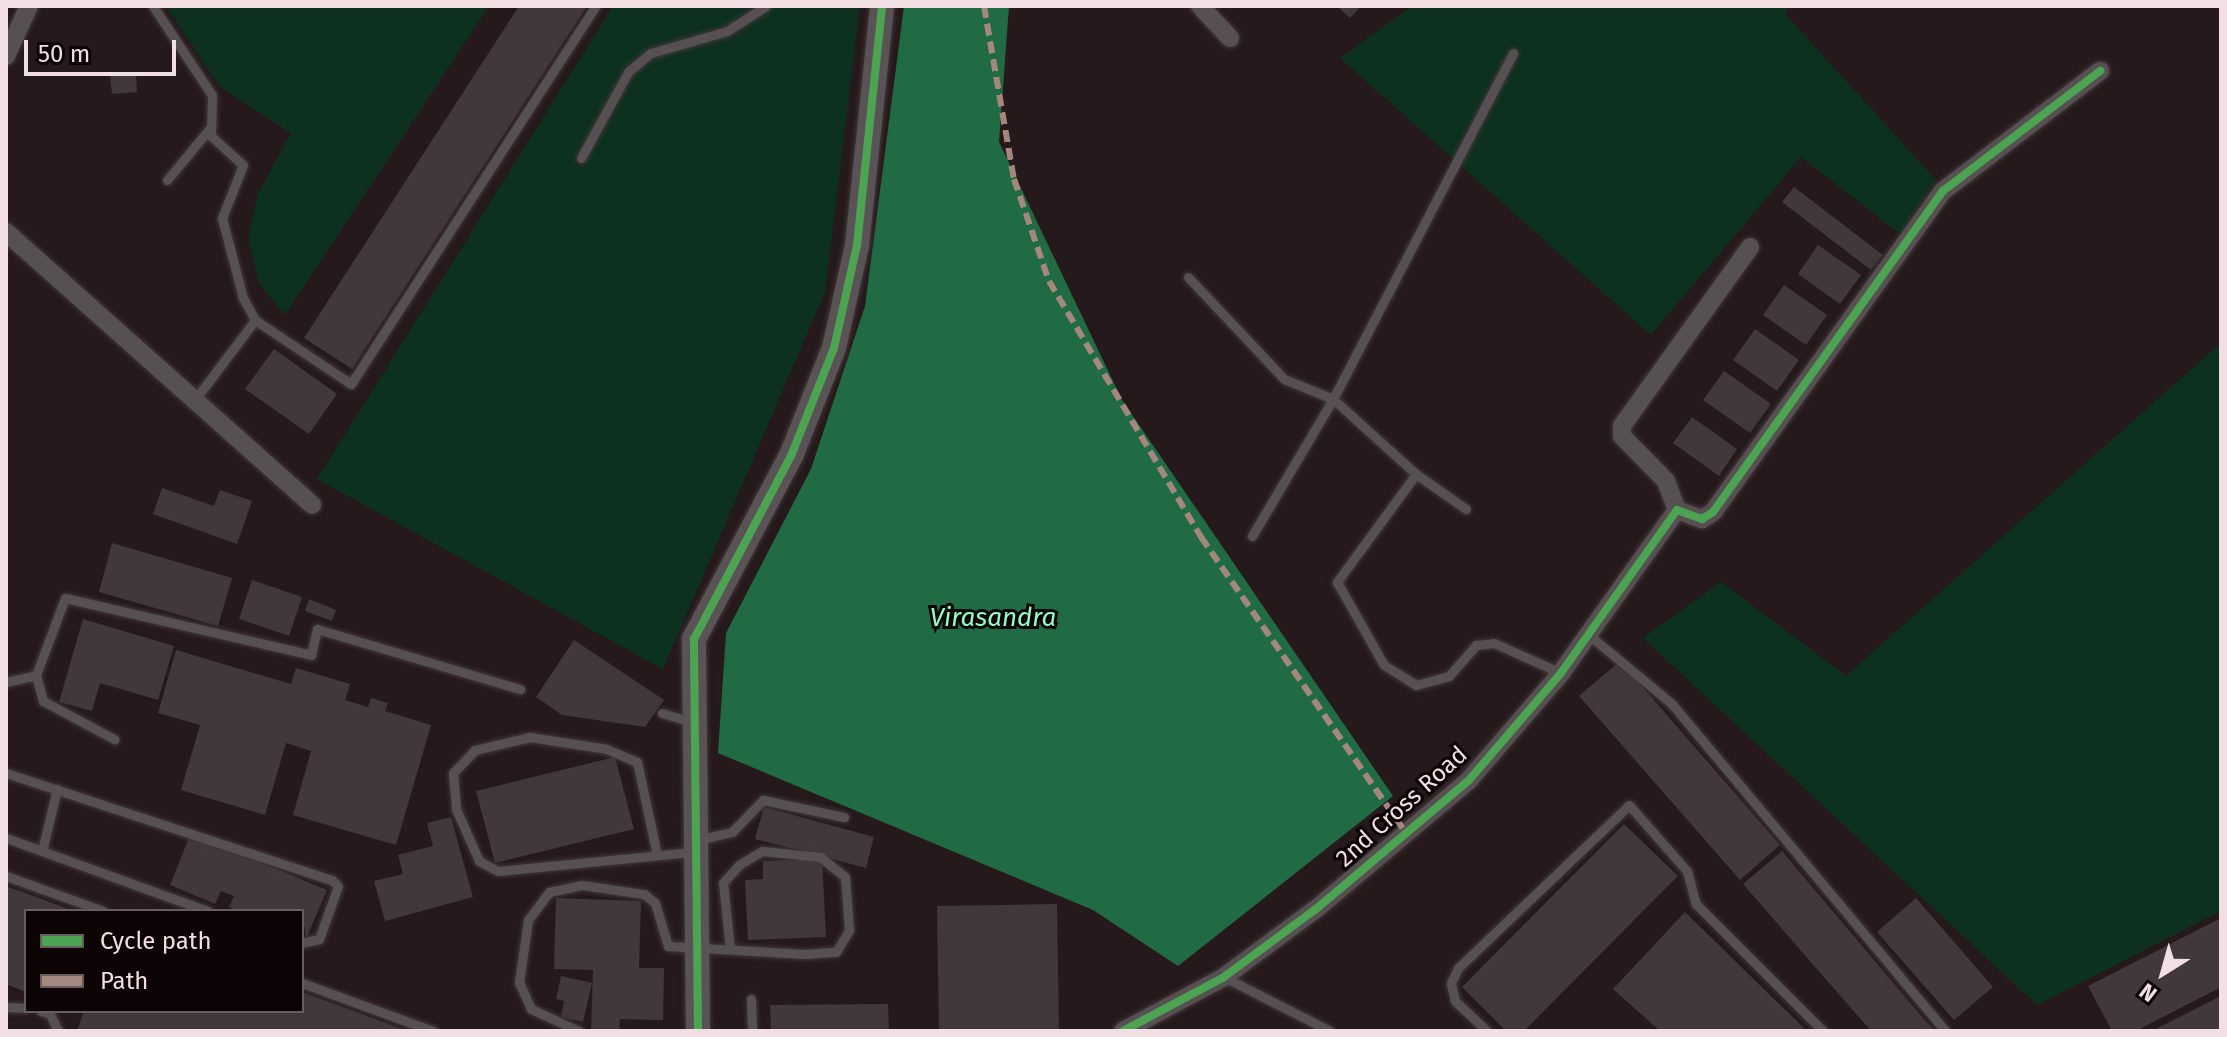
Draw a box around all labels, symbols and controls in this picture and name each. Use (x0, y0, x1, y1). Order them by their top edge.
scale bar (28, 24, 180, 74)
text: 50 m (38, 40, 90, 68)
water label: Virasandra (930, 602, 1056, 634)
street label: 2nd Cross Road (1331, 741, 1473, 873)
legend (24, 909, 304, 1013)
text: Cycle path (100, 927, 212, 955)
north arrow (2123, 933, 2203, 1013)
text: Path (100, 967, 148, 995)
text: N (2134, 977, 2162, 1008)

